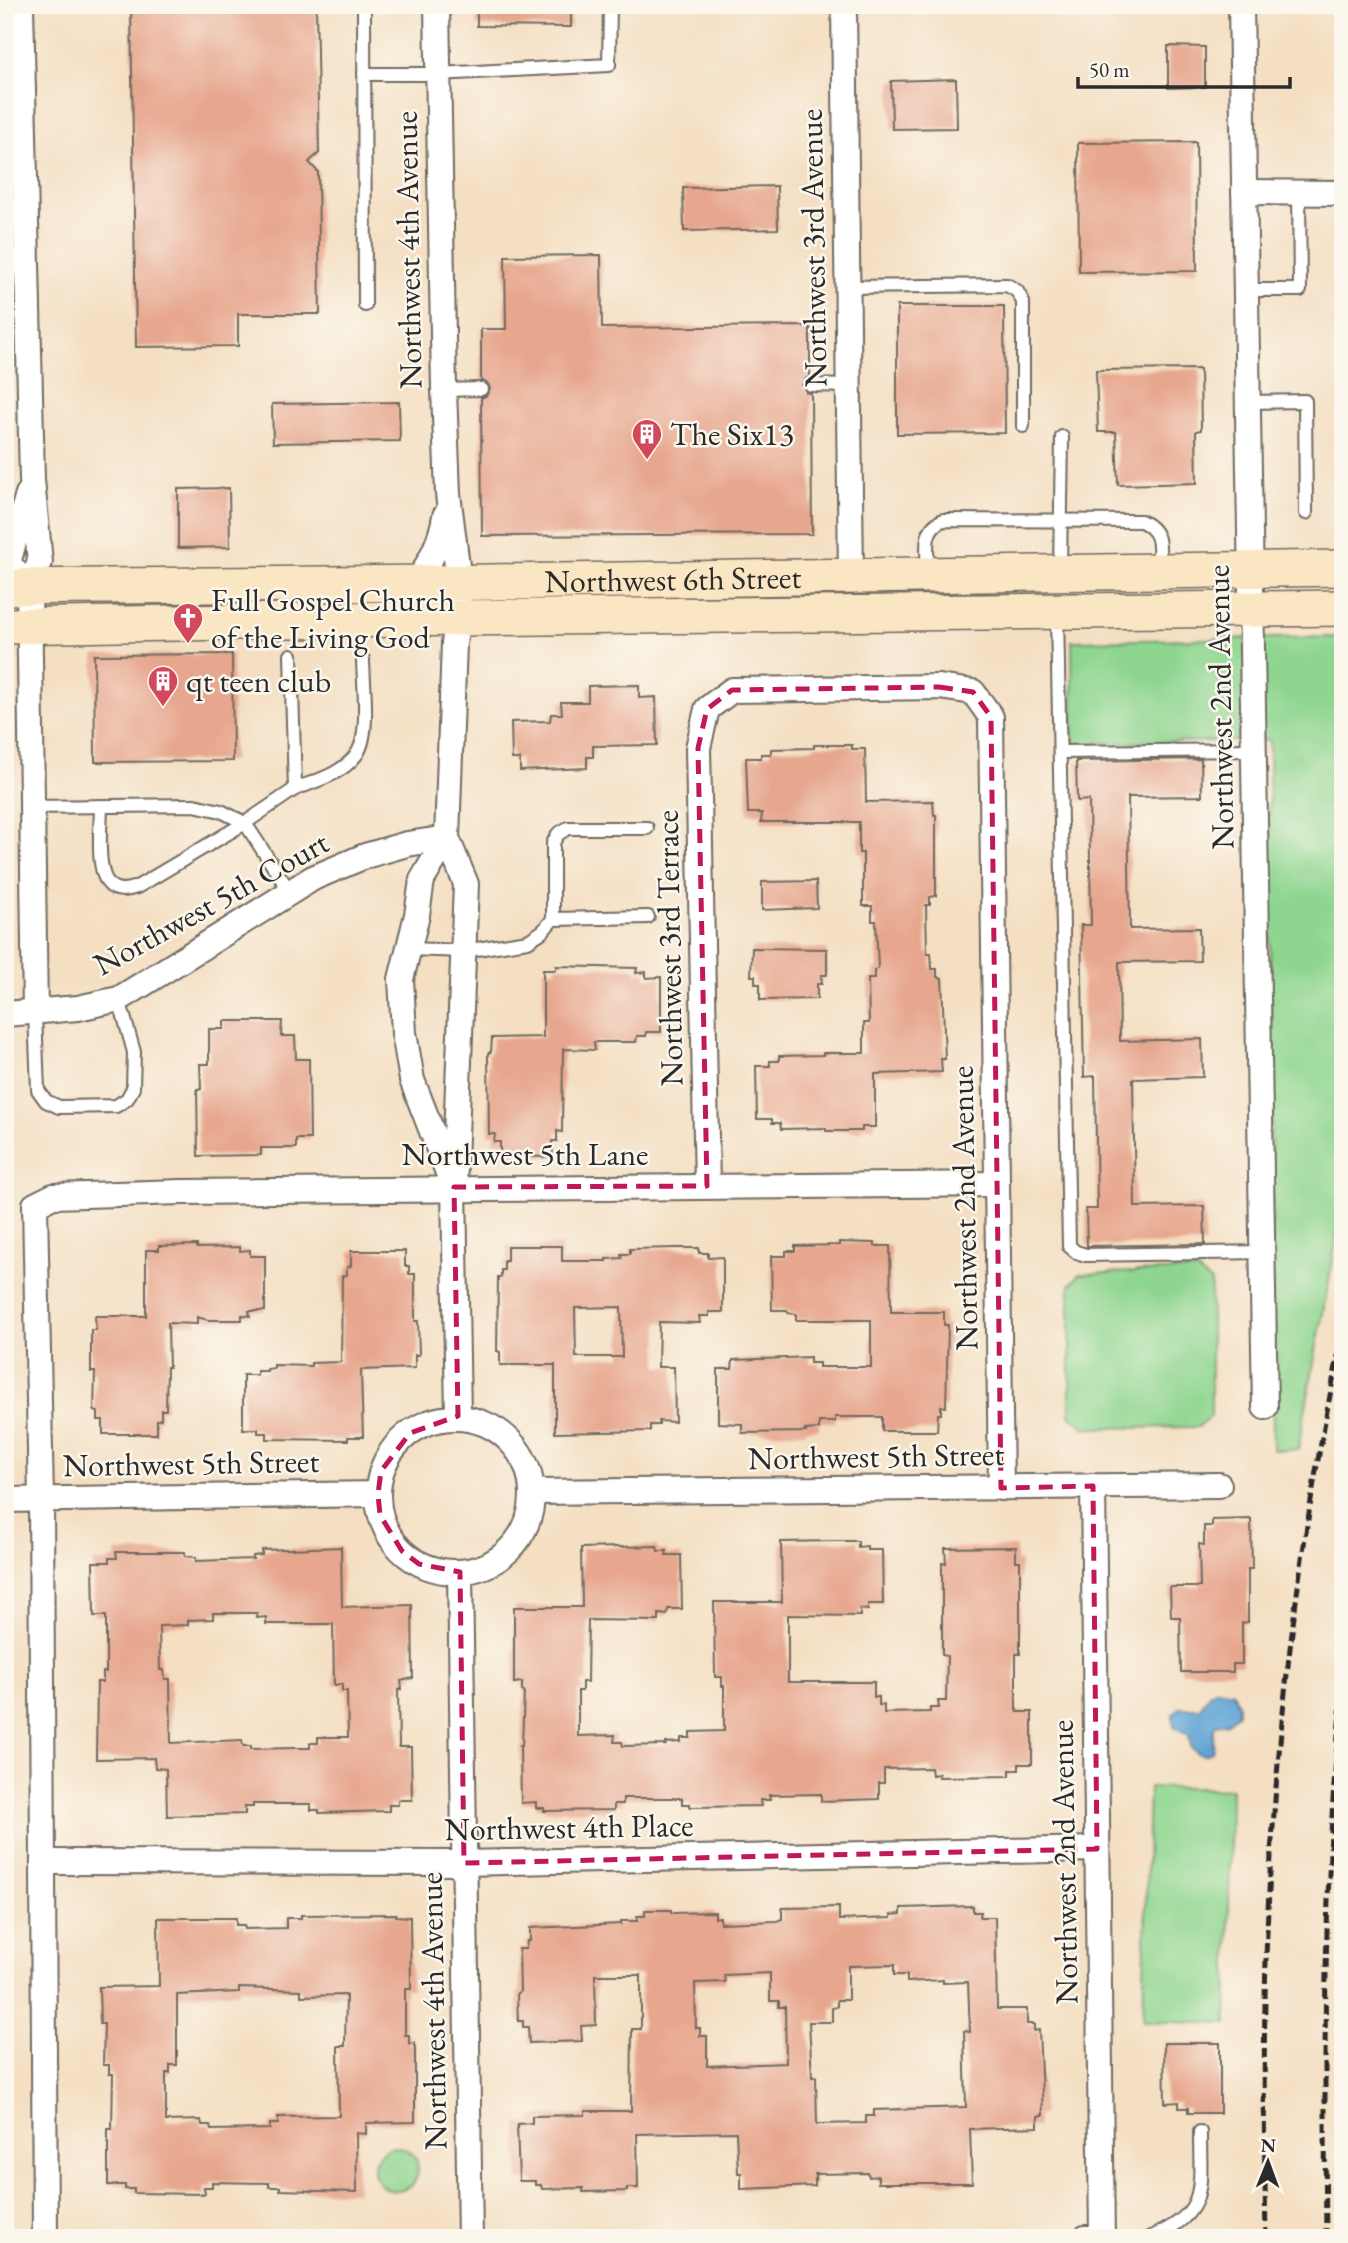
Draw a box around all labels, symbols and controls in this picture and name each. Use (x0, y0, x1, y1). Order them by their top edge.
scale bar (1078, 46, 1290, 90)
text: 50 m (1089, 56, 1130, 83)
street label: Northwest 3rd Avenue (790, 108, 836, 388)
street label: Northwest 4th Avenue (385, 111, 431, 389)
place label: The Six13 (670, 413, 794, 455)
building icon: The Six13 (630, 417, 664, 461)
street label: Northwest 6th Street (544, 556, 802, 602)
street label: Northwest 2nd Avenue (1197, 564, 1243, 850)
place label: Full Gospel Church of the Living God (211, 579, 455, 658)
church icon: Full Gospel Church of the Living God (171, 601, 205, 645)
place label: qt teen club (186, 660, 331, 702)
building icon: qt teen club (146, 664, 180, 708)
street label: Northwest 3rd Terrace (646, 810, 692, 1086)
street label: Northwest 5th Court (86, 821, 336, 985)
street label: Northwest 2nd Avenue (941, 1065, 987, 1351)
street label: Northwest 5th Lane (401, 1133, 649, 1175)
street label: Northwest 5th Street (747, 1433, 1005, 1479)
street label: Northwest 5th Street (62, 1440, 320, 1486)
street label: Northwest 2nd Avenue (1041, 1719, 1087, 2005)
street label: Northwest 4th Place (444, 1804, 694, 1850)
street label: Northwest 4th Avenue (410, 1872, 456, 2150)
north arrow (1232, 2128, 1302, 2198)
text: N (1260, 2133, 1277, 2158)

